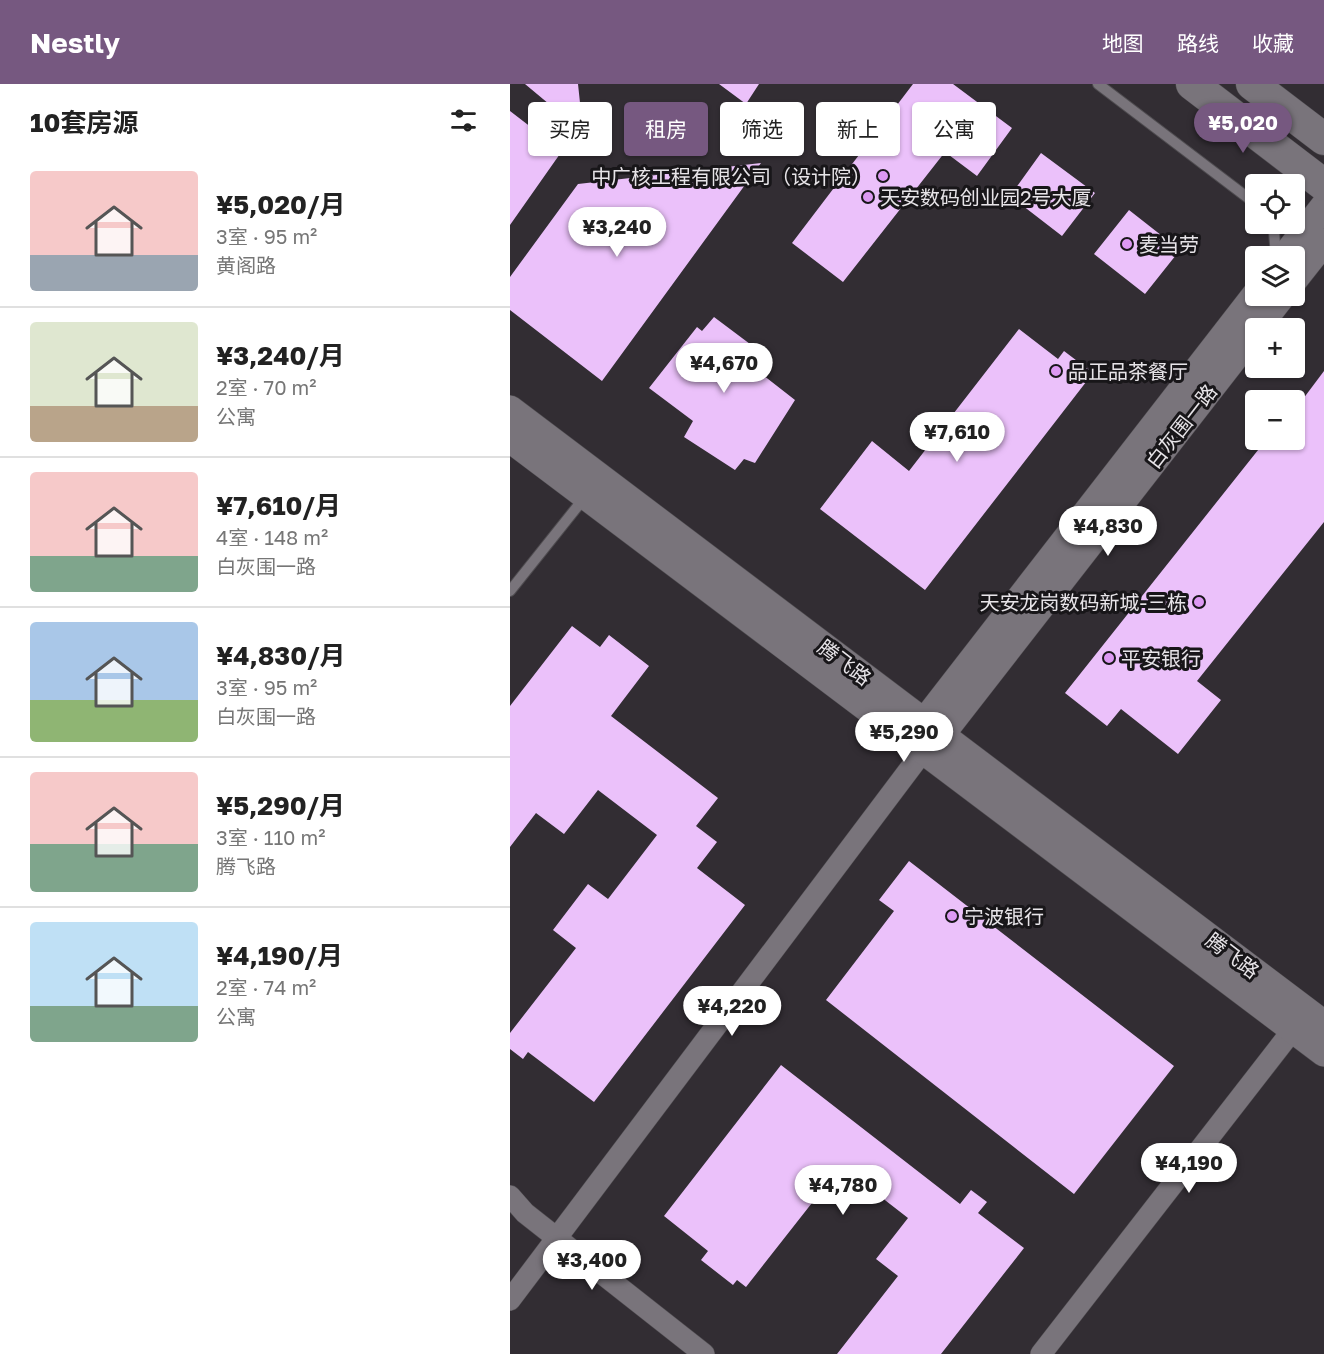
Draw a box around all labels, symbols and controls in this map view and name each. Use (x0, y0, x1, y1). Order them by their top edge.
text: Nestly (30, 26, 120, 59)
text: 地图 (1102, 30, 1144, 56)
text: 路线 (1177, 30, 1219, 56)
text: 收藏 (1252, 30, 1294, 56)
chip: 买房 (528, 102, 612, 156)
chip: 租房 (624, 102, 708, 156)
chip: 筛选 (720, 102, 804, 156)
chip: 新上 (816, 102, 900, 156)
chip: 公寓 (912, 102, 996, 156)
pin: ¥5,020 (1194, 103, 1292, 154)
icon: filters (447, 104, 480, 137)
text: 10套房源 (30, 107, 138, 138)
text: ¥5,020 (1208, 110, 1278, 134)
place label: 中广核工程有限公司（设计院） (591, 164, 871, 188)
marker: 中广核工程有限公司（设计院） (876, 169, 890, 183)
map controls (1245, 174, 1305, 450)
button: locate (1245, 174, 1305, 234)
place label: 天安数码创业园2号大厦 (880, 185, 1092, 209)
text: ¥5,020/月 (216, 189, 345, 220)
marker: 天安数码创业园2号大厦 (861, 190, 875, 204)
icon: home (78, 195, 150, 267)
pin: ¥3,240 (568, 207, 666, 258)
text: ¥3,240 (582, 214, 652, 238)
text: 3室 · 95 m² (216, 224, 317, 248)
place label: 麦当劳 (1139, 232, 1199, 256)
marker: 麦当劳 (1120, 237, 1134, 251)
button: layers (1245, 246, 1305, 306)
text: 黄阁路 (216, 253, 276, 277)
button: + (1245, 318, 1305, 378)
text: ¥3,240/月 (216, 340, 345, 371)
pin: ¥4,670 (675, 343, 773, 394)
icon: home (78, 346, 150, 418)
text: ¥4,670 (690, 350, 758, 374)
place label: 品正品茶餐厅 (1068, 359, 1188, 383)
marker: 品正品茶餐厅 (1049, 364, 1063, 378)
text: 2室 · 70 m² (216, 375, 317, 399)
street label: 白灰围一路 (1141, 379, 1221, 473)
button: − (1245, 390, 1305, 450)
text: 公寓 (216, 404, 256, 428)
pin: ¥7,610 (908, 412, 1006, 463)
text: ¥7,610 (924, 419, 990, 443)
text: ¥7,610/月 (216, 490, 341, 521)
icon: home (78, 496, 150, 568)
pin: ¥4,830 (1059, 506, 1157, 557)
text: ¥4,830 (1073, 513, 1143, 537)
text: 4室 · 148 m² (216, 525, 328, 549)
text: 白灰围一路 (216, 554, 316, 578)
place label: 天安龙岗数码新城-三栋 (979, 590, 1187, 614)
marker: 天安龙岗数码新城-三栋 (1192, 595, 1206, 609)
street label: 腾飞路 (814, 634, 876, 690)
text: ¥4,830/月 (216, 640, 346, 671)
icon: home (78, 646, 150, 718)
place label: 平安银行 (1121, 646, 1201, 670)
marker: 平安银行 (1102, 651, 1116, 665)
text: 3室 · 95 m² (216, 675, 317, 699)
text: 白灰围一路 (216, 704, 316, 728)
pin: ¥5,290 (855, 712, 953, 763)
text: ¥5,290 (869, 719, 939, 743)
text: ¥5,290/月 (216, 790, 345, 821)
icon: home (78, 796, 150, 868)
text: 3室 · 110 m² (216, 825, 325, 849)
text: 腾飞路 (216, 854, 276, 878)
place label: 宁波银行 (964, 904, 1044, 928)
marker: 宁波银行 (945, 909, 959, 923)
street label: 腾飞路 (1202, 927, 1264, 983)
text: ¥4,190/月 (216, 940, 343, 971)
icon: home (78, 946, 150, 1018)
text: 2室 · 74 m² (216, 975, 316, 999)
pin: ¥4,220 (683, 986, 781, 1037)
text: ¥4,220 (697, 993, 767, 1017)
text: 公寓 (216, 1004, 256, 1028)
pin: ¥4,190 (1140, 1143, 1238, 1194)
text: ¥4,190 (1155, 1150, 1223, 1174)
pin: ¥4,780 (794, 1165, 892, 1216)
text: ¥4,780 (809, 1172, 877, 1196)
pin: ¥3,400 (543, 1240, 641, 1291)
text: ¥3,400 (557, 1247, 627, 1271)

